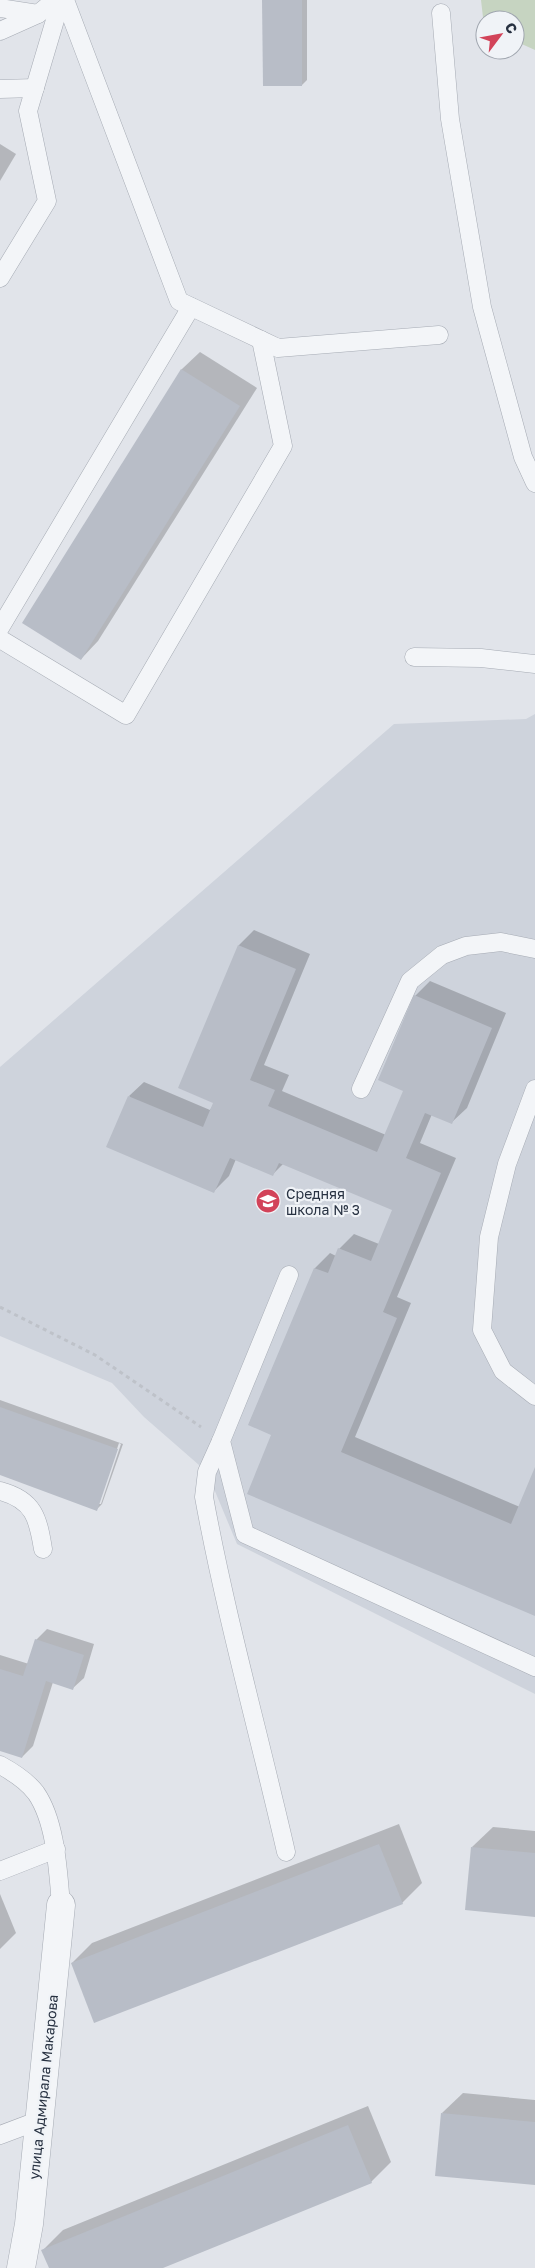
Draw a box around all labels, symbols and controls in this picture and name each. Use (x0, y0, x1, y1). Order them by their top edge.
north arrow (475, 10, 525, 60)
text: С (502, 19, 521, 37)
place label: Средняя школа № 3 (286, 1185, 360, 1218)
school or university icon: Средняя школа № 3 (255, 1188, 281, 1214)
street label: улица Адмирала Макарова (25, 1994, 61, 2180)

